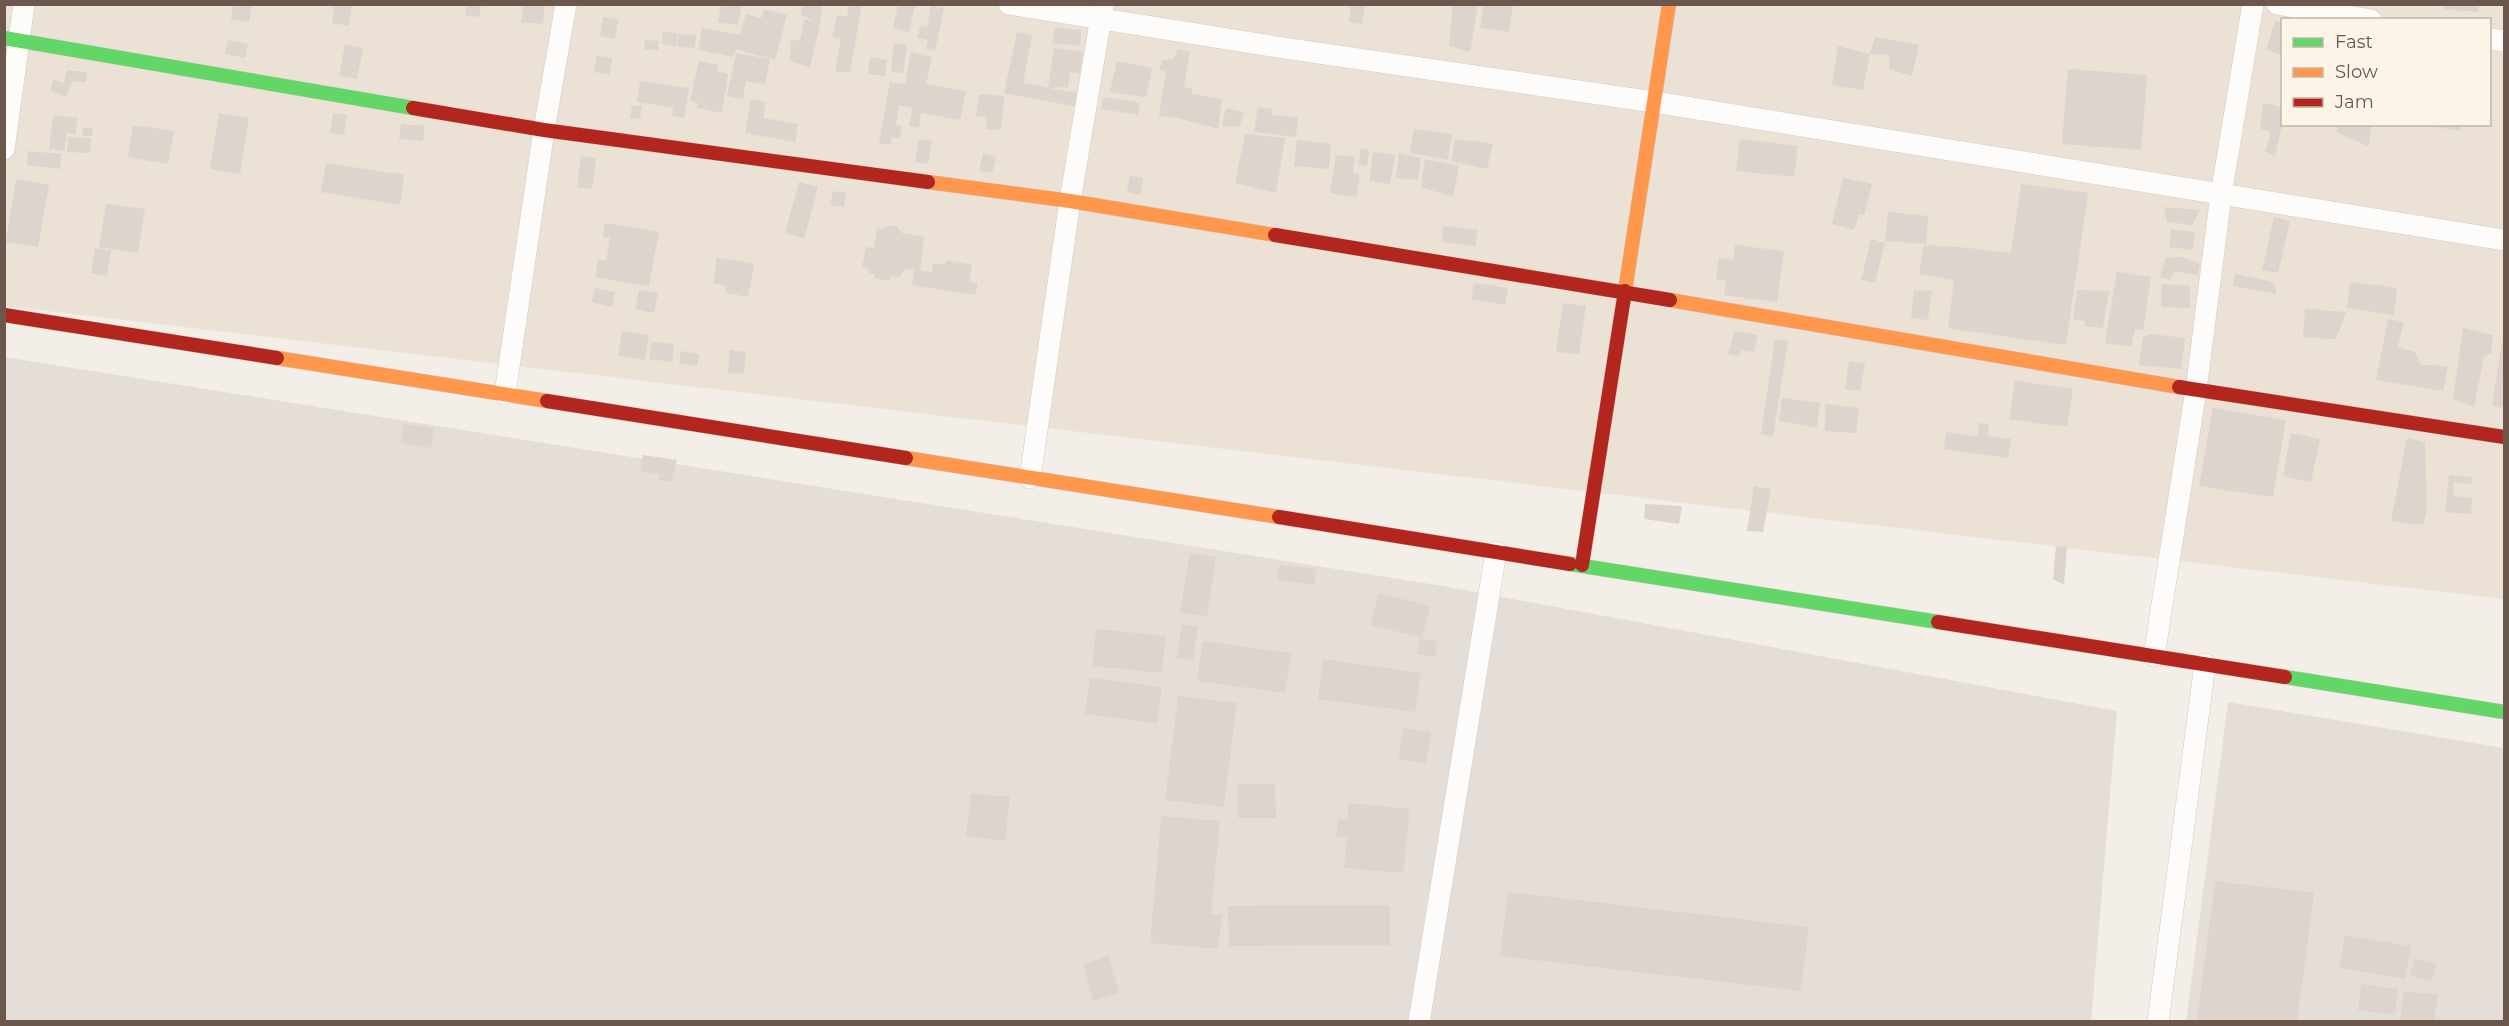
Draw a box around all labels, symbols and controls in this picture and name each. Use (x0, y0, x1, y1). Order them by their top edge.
legend (2281, 18, 2491, 126)
text: Fast (2335, 31, 2373, 53)
text: Slow (2335, 61, 2378, 83)
text: Jam (2334, 91, 2374, 113)

